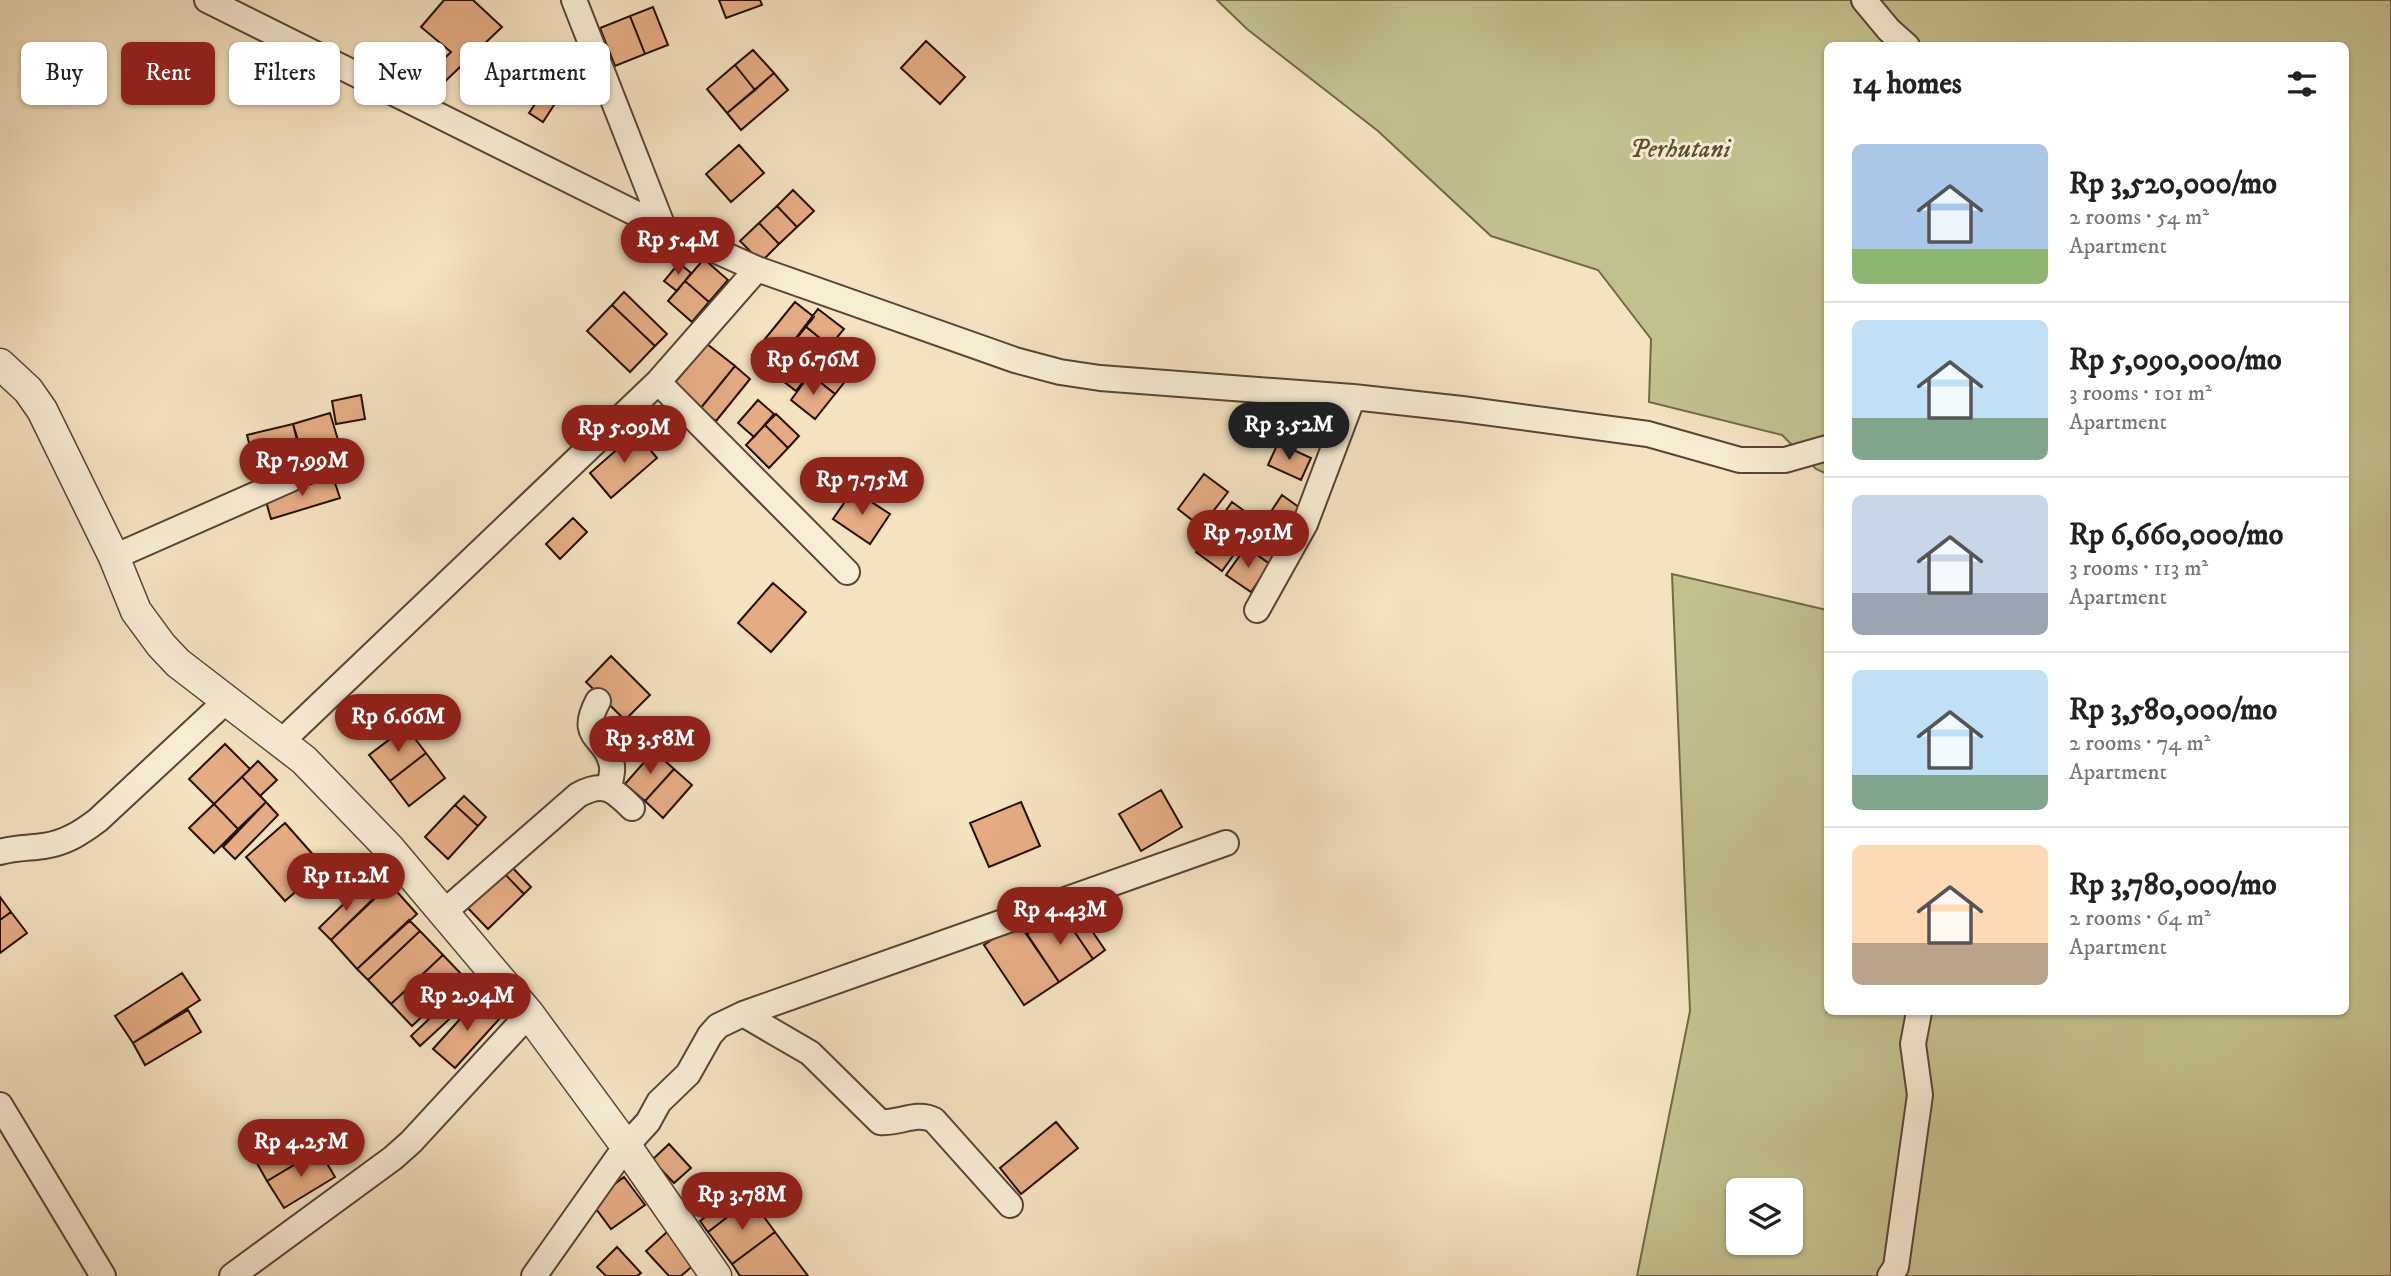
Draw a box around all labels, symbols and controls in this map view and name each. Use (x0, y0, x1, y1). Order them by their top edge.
chip: Buy (21, 42, 107, 105)
chip: Rent (121, 42, 215, 105)
chip: Filters (229, 42, 340, 105)
chip: New (354, 42, 446, 105)
chip: Apartment (460, 42, 610, 105)
icon: filters (2283, 65, 2321, 103)
text: 14 homes (1852, 66, 1962, 103)
park label: Perhutani (1630, 133, 1732, 166)
text: Rp 3,520,000/mo (2069, 166, 2277, 203)
icon: home (1908, 172, 1992, 256)
text: 2 rooms · 54 m² (2069, 203, 2209, 232)
pin: Rp 5.4M (613, 218, 743, 277)
text: Rp 5.4M (637, 225, 719, 254)
text: Apartment (2069, 232, 2167, 261)
pin: Rp 6.76M (741, 338, 885, 397)
text: Rp 5,090,000/mo (2069, 342, 2282, 379)
text: Rp 6.76M (767, 345, 859, 374)
icon: home (1908, 348, 1992, 432)
text: 3 rooms · 101 m² (2069, 379, 2212, 408)
pin: Rp 3.52M (1217, 402, 1361, 462)
pin: Rp 5.09M (552, 406, 696, 465)
text: Apartment (2069, 408, 2167, 437)
text: Rp 3.52M (1244, 410, 1334, 439)
text: Rp 5.09M (578, 413, 670, 442)
pin: Rp 7.99M (230, 438, 374, 498)
text: Rp 7.99M (255, 446, 349, 475)
pin: Rp 7.75M (790, 458, 934, 517)
text: Rp 7.75M (816, 465, 908, 494)
pin: Rp 7.91M (1176, 510, 1320, 570)
text: Rp 6,660,000/mo (2069, 517, 2283, 554)
text: Rp 7.91M (1203, 518, 1293, 547)
icon: home (1908, 523, 1992, 607)
text: 3 rooms · 113 m² (2069, 554, 2208, 583)
text: Apartment (2069, 583, 2167, 612)
text: Rp 3,580,000/mo (2069, 692, 2277, 729)
pin: Rp 6.66M (326, 694, 470, 754)
icon: home (1908, 698, 1992, 782)
text: Rp 6.66M (351, 702, 445, 731)
pin: Rp 3.58M (578, 716, 722, 776)
text: Rp 3.58M (605, 724, 695, 753)
text: 2 rooms · 74 m² (2069, 729, 2210, 758)
text: Apartment (2069, 758, 2167, 787)
pin: Rp 11.2M (274, 853, 418, 913)
text: Rp 11.2M (303, 861, 389, 890)
text: Rp 3,780,000/mo (2069, 867, 2277, 904)
icon: home (1908, 873, 1992, 957)
pin: Rp 4.43M (988, 888, 1132, 947)
text: Rp 4.43M (1013, 895, 1107, 924)
text: 2 rooms · 64 m² (2069, 904, 2211, 933)
text: Apartment (2069, 933, 2167, 962)
pin: Rp 2.94M (395, 974, 539, 1033)
text: Rp 2.94M (420, 981, 514, 1010)
pin: Rp 4.25M (229, 1120, 373, 1179)
text: Rp 4.25M (254, 1127, 348, 1156)
pin: Rp 3.78M (670, 1172, 814, 1232)
map controls (1726, 1178, 1803, 1255)
button: layers (1726, 1178, 1803, 1255)
text: Rp 3.78M (697, 1180, 787, 1209)

